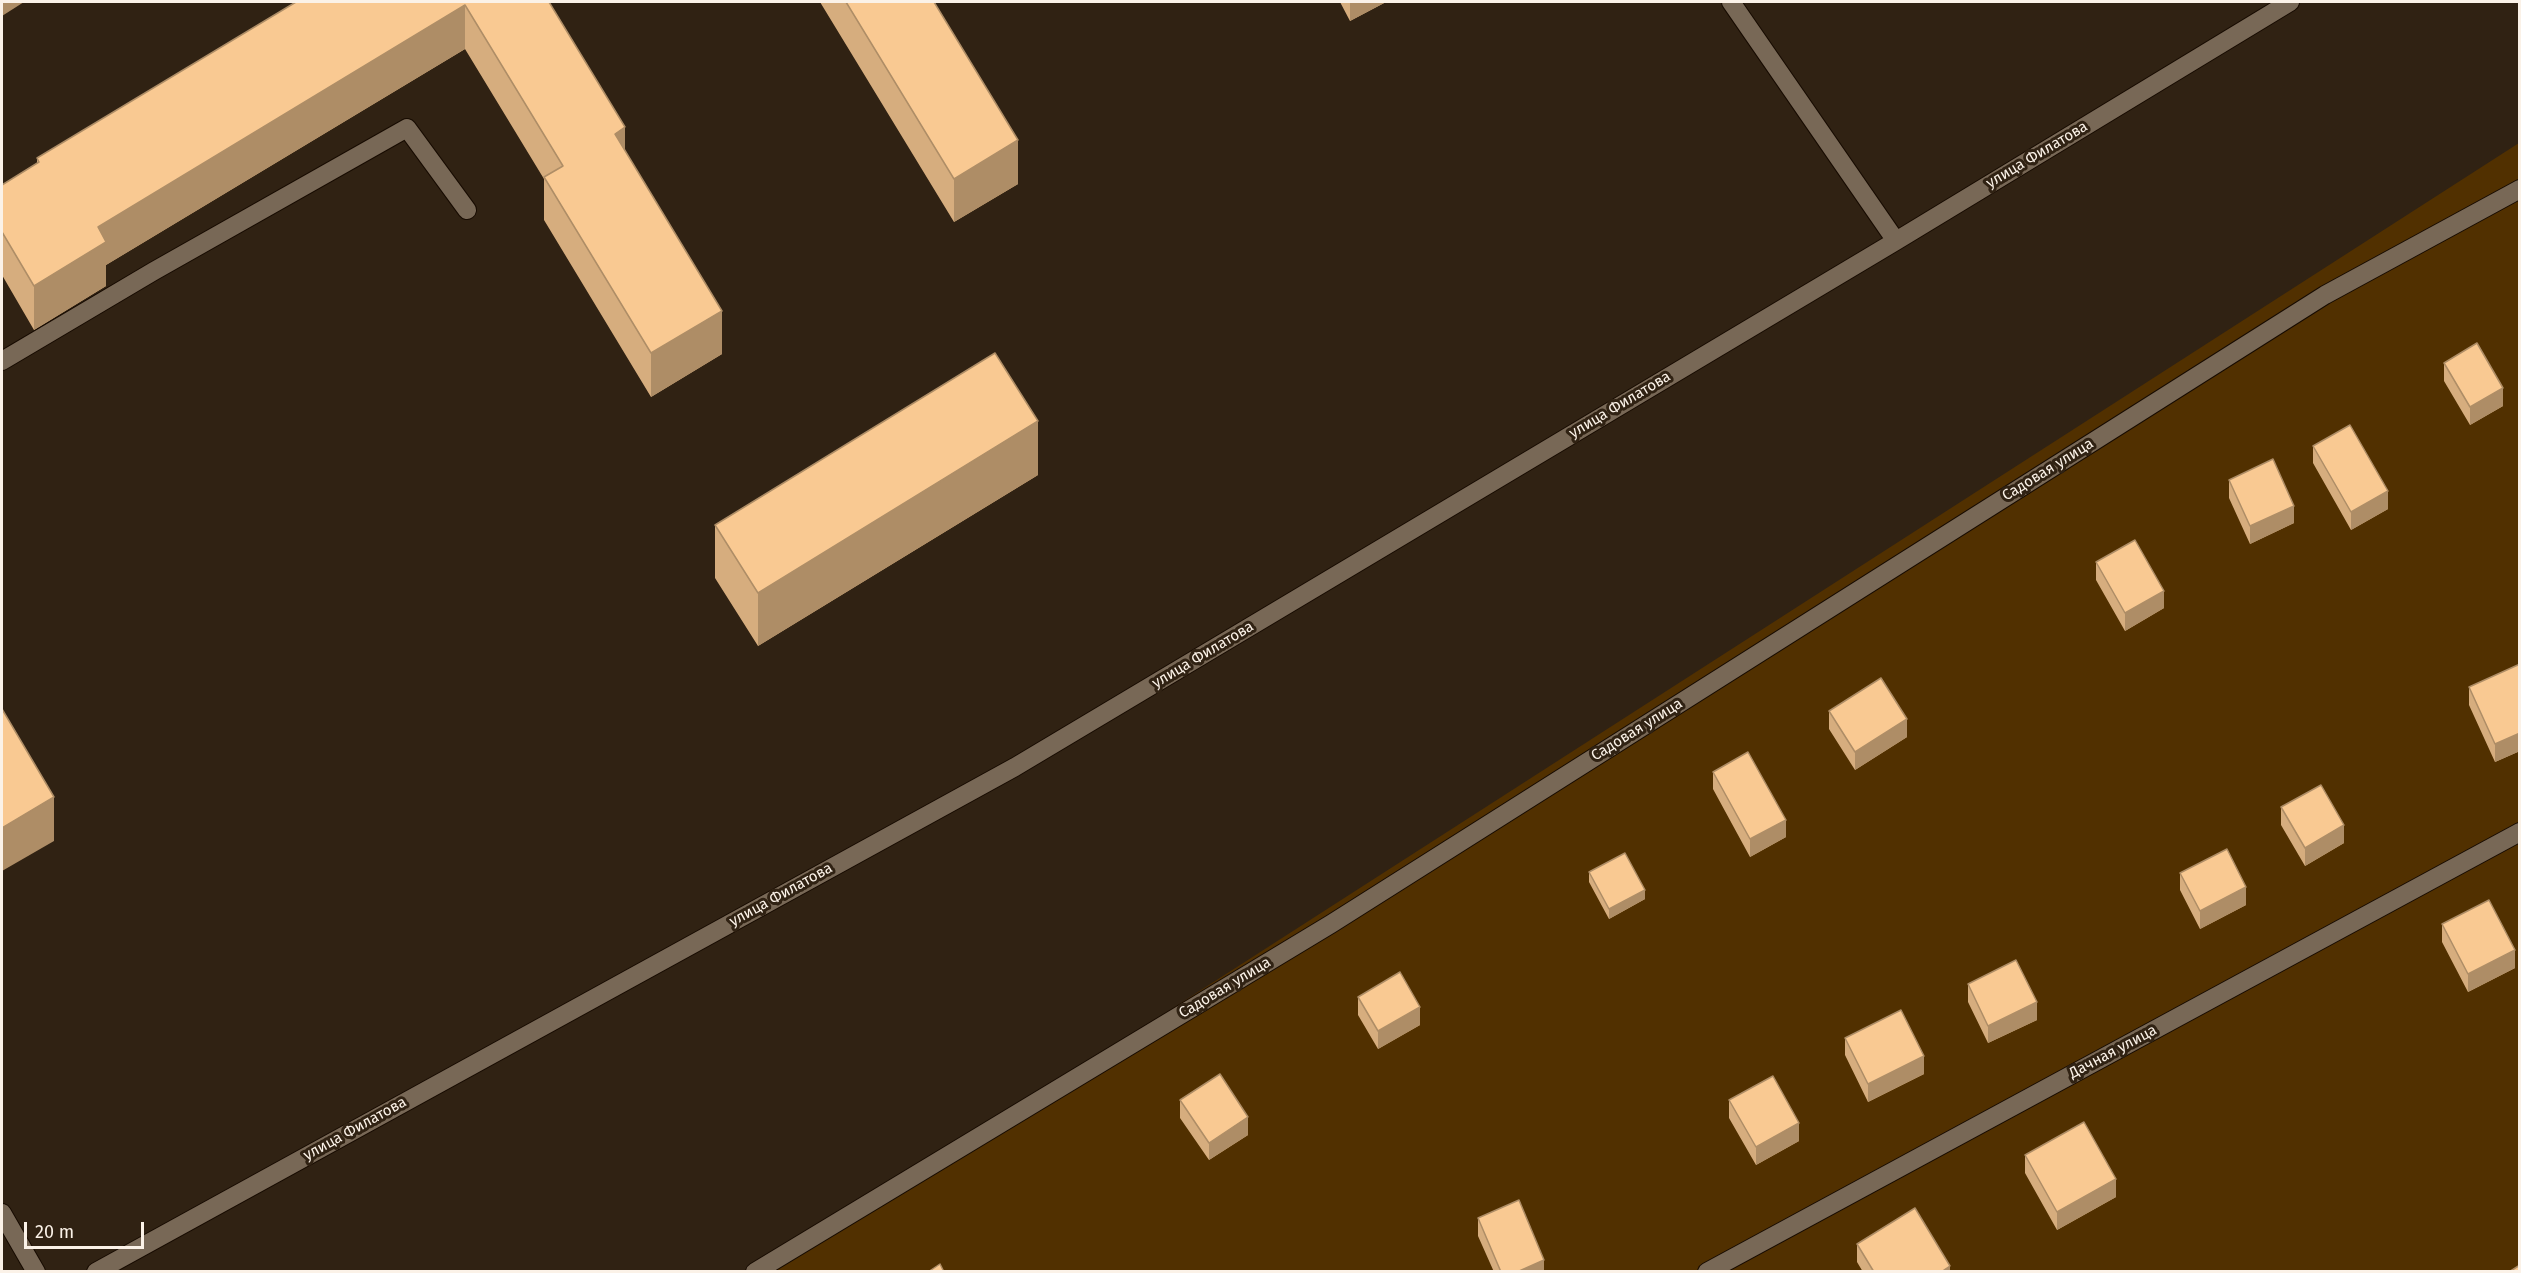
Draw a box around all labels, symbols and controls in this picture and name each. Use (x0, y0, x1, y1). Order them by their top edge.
street label: улица Филатова (1983, 118, 2091, 192)
street label: улица Филатова (1566, 368, 1674, 442)
street label: Садовая улица (1999, 435, 2097, 505)
street label: улица Филатова (1149, 618, 1257, 692)
street label: Садовая улица (1588, 695, 1686, 765)
street label: улица Филатова (726, 859, 836, 931)
street label: Садовая улица (1176, 954, 1274, 1022)
street label: Дачная улица (2066, 1021, 2160, 1083)
street label: улица Филатова (300, 1093, 410, 1165)
scale bar (27, 1210, 147, 1248)
text: 20 m (35, 1221, 74, 1243)

